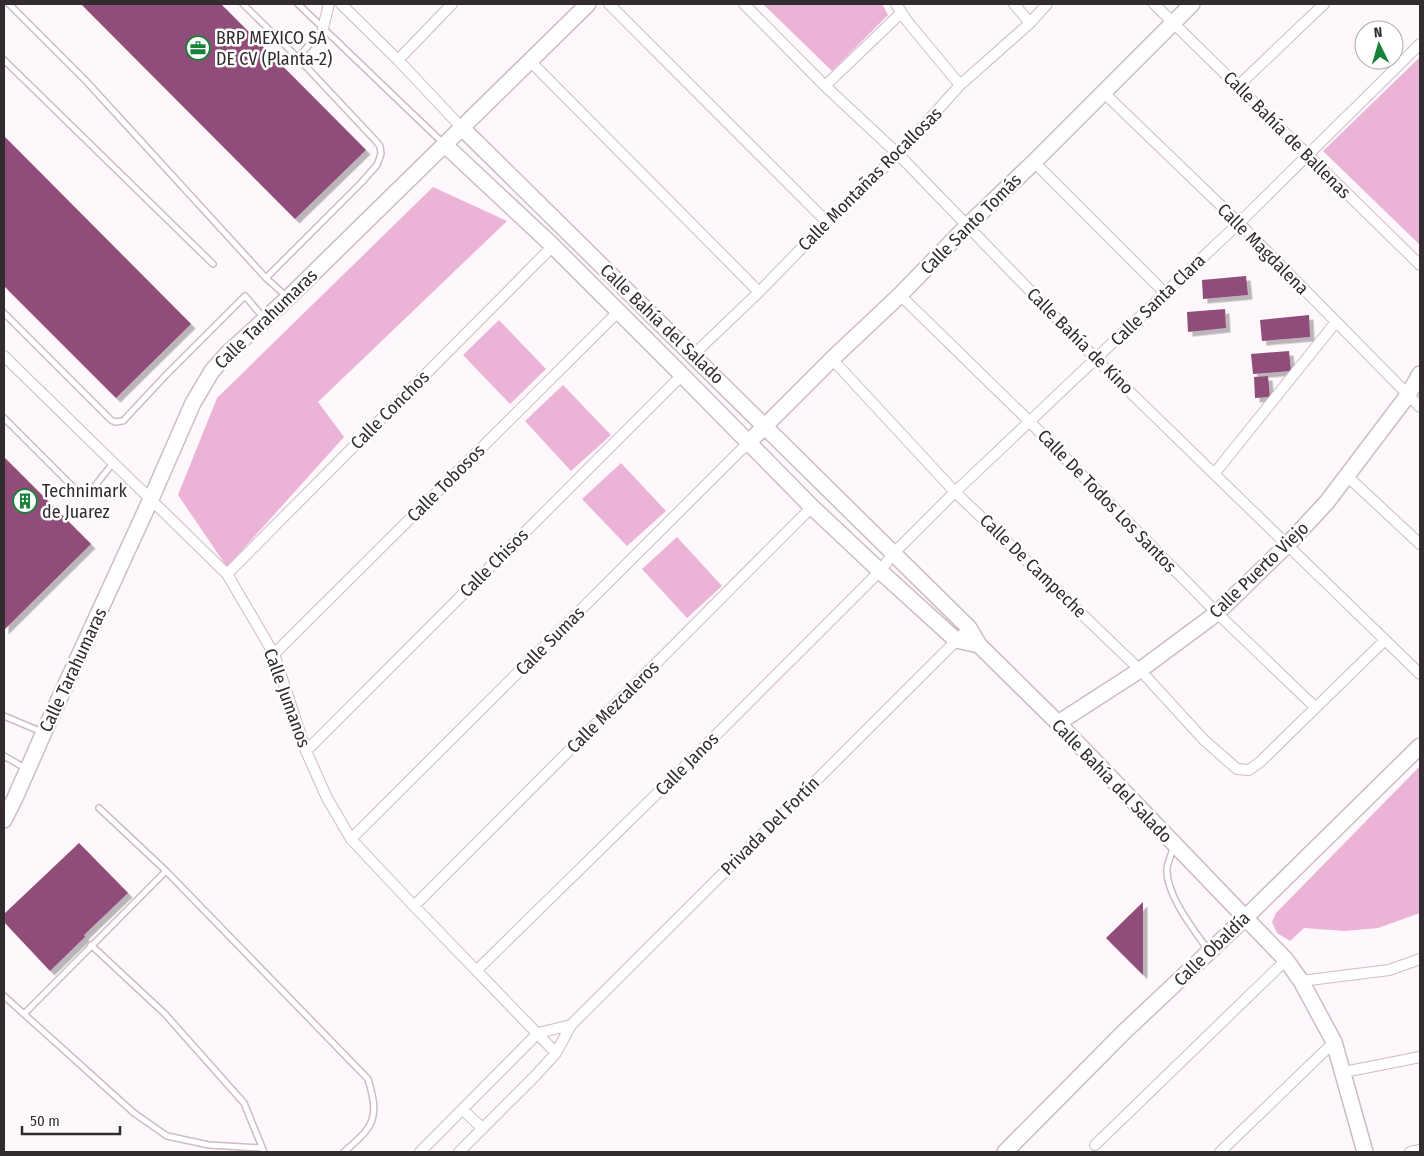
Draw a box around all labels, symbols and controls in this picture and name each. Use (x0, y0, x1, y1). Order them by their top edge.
north arrow (1354, 20, 1404, 70)
text: N (1373, 24, 1383, 41)
place label: BRP MEXICO SA DE CV (Planta-2) (216, 27, 332, 70)
office icon: BRP MEXICO SA DE CV (Planta-2) (185, 35, 211, 61)
street label: Calle Bahía de Ballenas (1219, 67, 1356, 204)
street label: Calle Montañas Rocallosas (793, 102, 947, 256)
street label: Calle Santo Tomás (916, 169, 1026, 279)
street label: Calle Magdalena (1213, 199, 1313, 299)
street label: Calle Santa Clara (1106, 249, 1210, 351)
street label: Calle Bahía del Salado (596, 259, 728, 389)
street label: Calle Tarahumaras (210, 264, 322, 374)
street label: Calle Bahía de Kino (1022, 283, 1138, 399)
street label: Calle Conchos (346, 366, 434, 454)
street label: Calle De Todos Los Santos (1033, 425, 1181, 577)
street label: Calle Tobosos (403, 439, 490, 526)
place label: Technimark de Juarez (42, 480, 127, 523)
building icon: Technimark de Juarez (12, 488, 38, 514)
street label: Calle De Campeche (975, 509, 1091, 623)
street label: Calle Puerto Viejo (1205, 517, 1313, 623)
street label: Calle Chisos (455, 524, 533, 602)
street label: Calle Sumas (511, 602, 589, 680)
street label: Calle Tarahumaras (35, 604, 112, 736)
street label: Calle Jumanos (259, 645, 315, 751)
street label: Calle Mezcaleros (562, 656, 664, 758)
street label: Calle Bahía del Salado (1047, 715, 1177, 847)
street label: Calle Janos (651, 728, 723, 800)
street label: Privada Del Fortín (716, 772, 824, 880)
street label: Calle Obaldía (1169, 907, 1255, 991)
scale bar (22, 1104, 120, 1136)
text: 50 m (30, 1112, 60, 1130)

